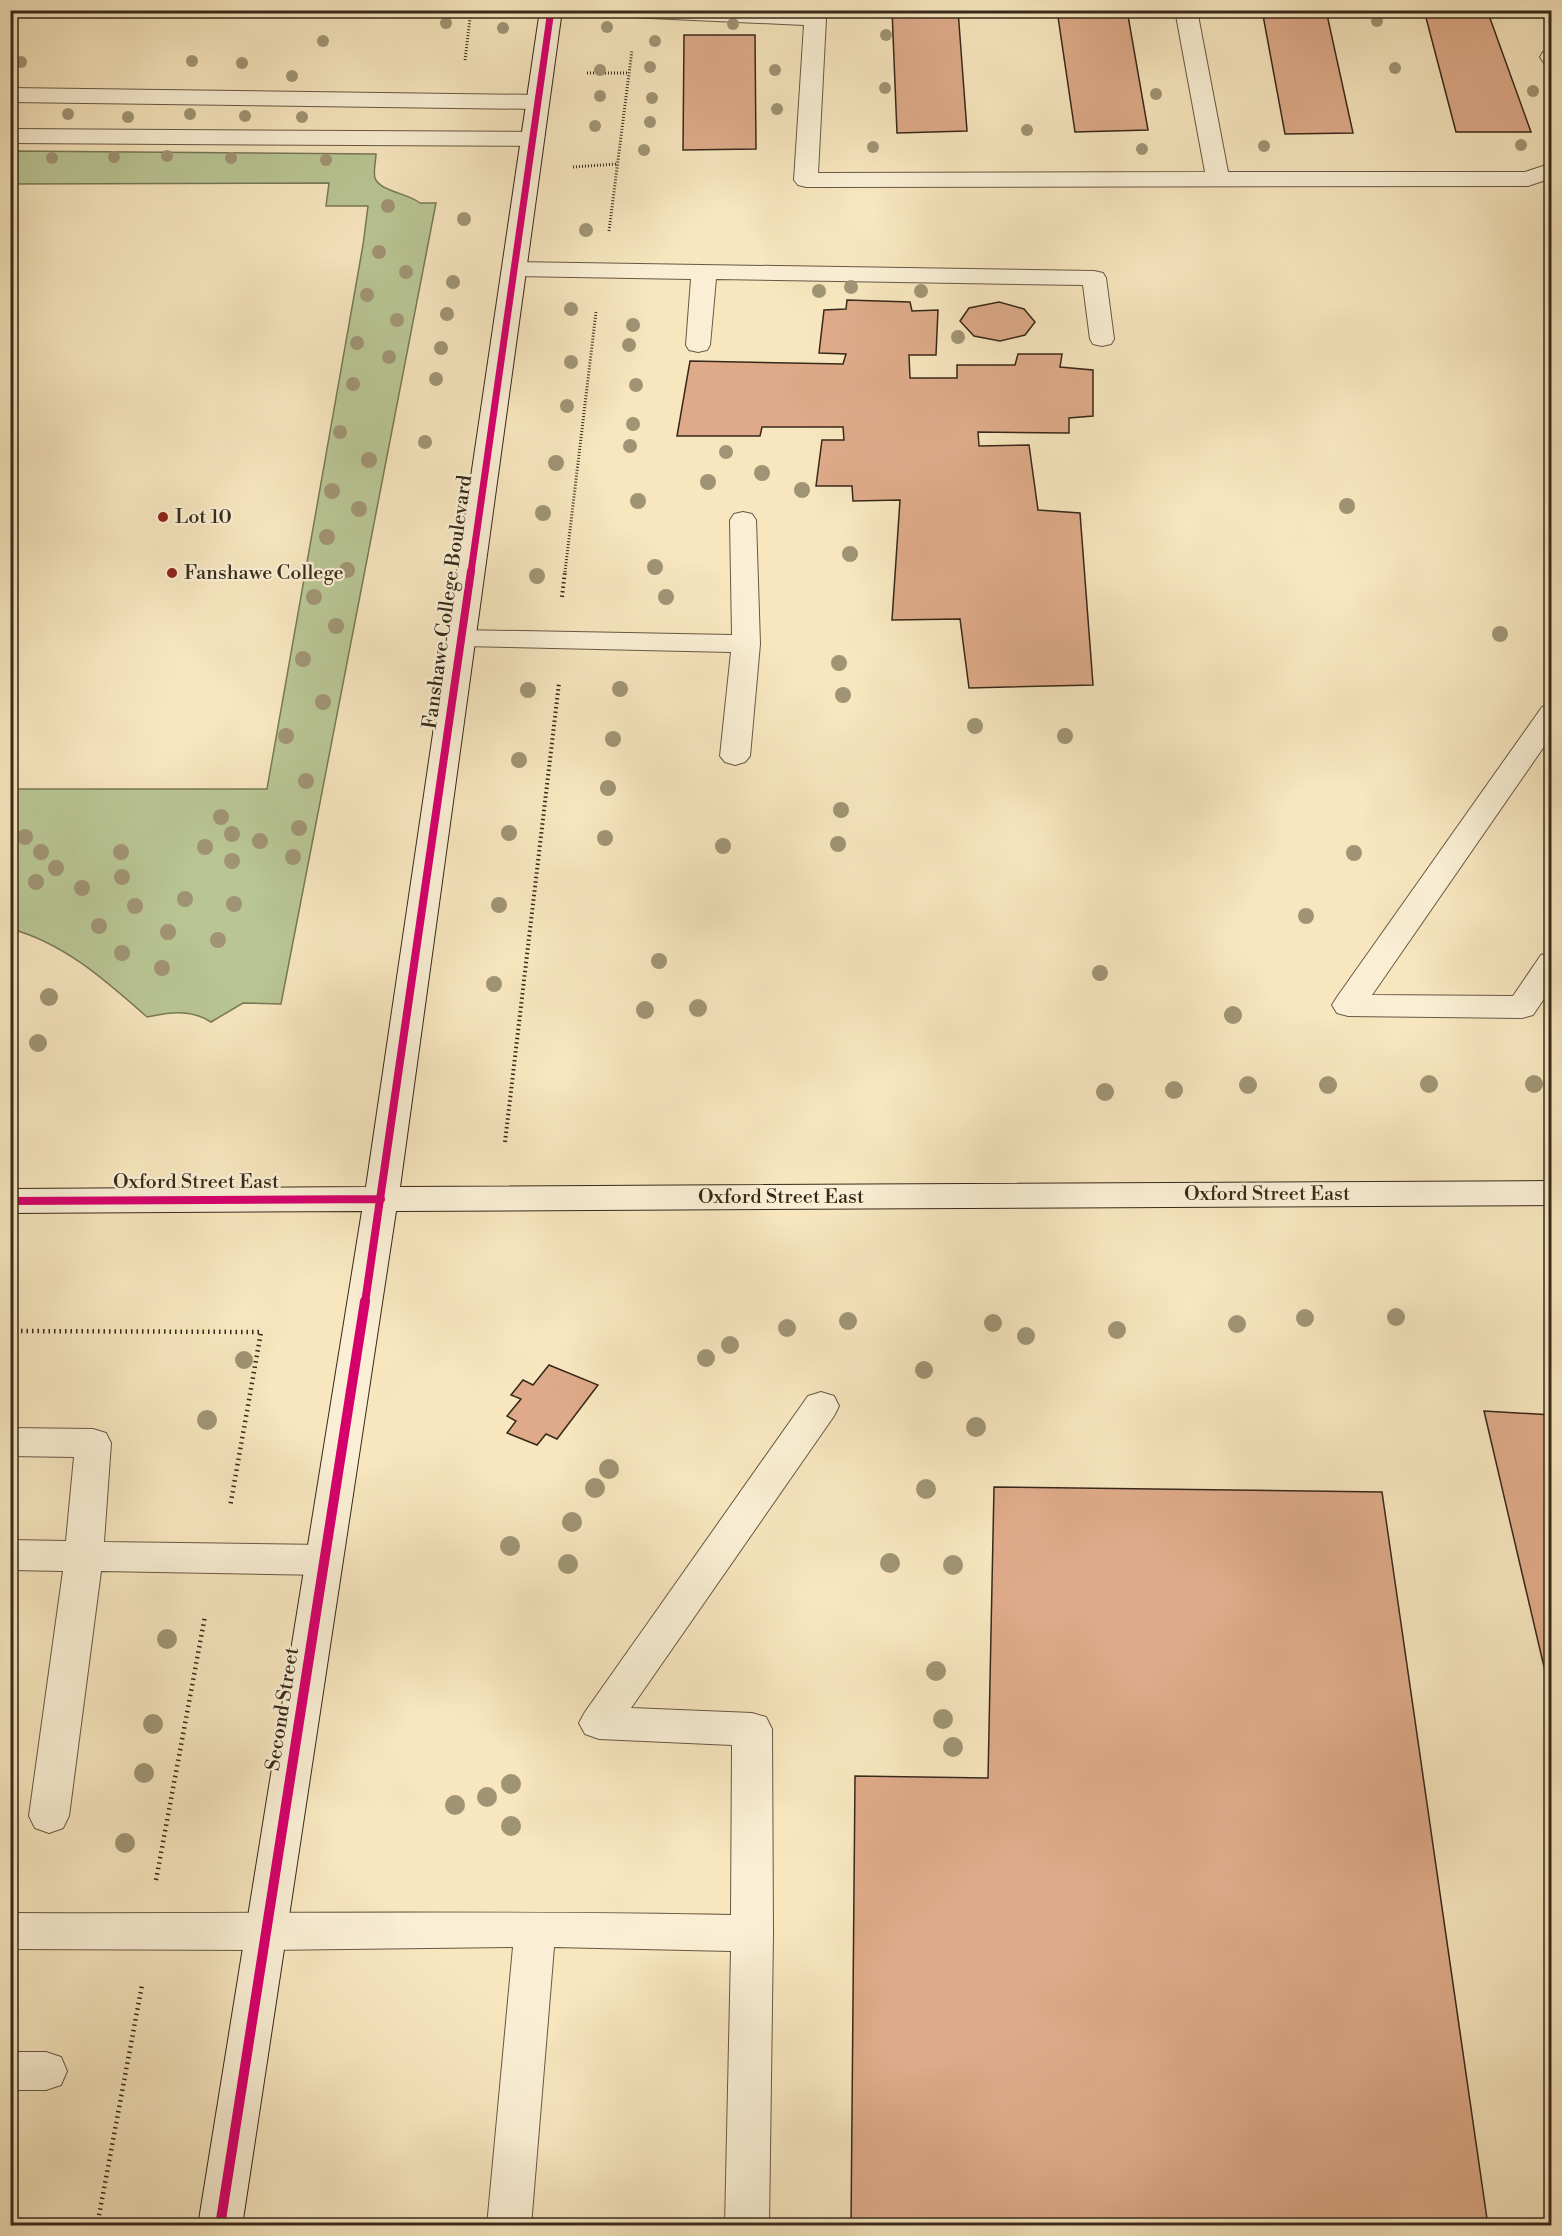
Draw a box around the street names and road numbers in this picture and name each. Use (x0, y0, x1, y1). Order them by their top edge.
street label: Fanshawe College Boulevard (418, 473, 478, 731)
street label: Oxford Street East (113, 1170, 279, 1195)
street label: Oxford Street East (1184, 1182, 1350, 1207)
street label: Oxford Street East (698, 1185, 864, 1210)
street label: Second Street (261, 1645, 305, 1773)

